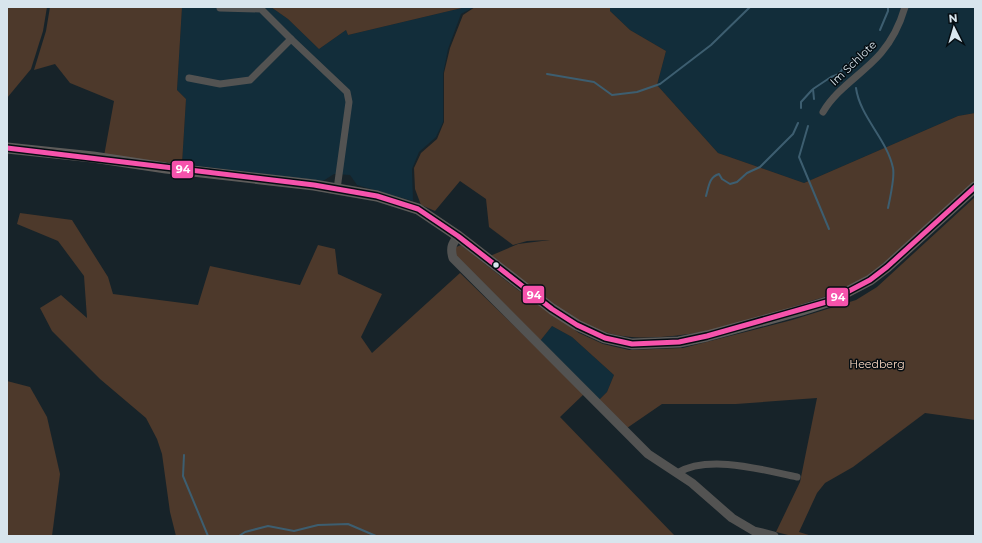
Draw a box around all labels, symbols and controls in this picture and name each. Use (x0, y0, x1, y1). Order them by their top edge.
north arrow (934, 8, 974, 48)
text: N (948, 11, 958, 25)
street label: Im Schlote (827, 37, 879, 89)
line badge: 94 (171, 160, 194, 179)
text: 94 (176, 162, 191, 176)
unlabelled marker (491, 260, 501, 270)
line badge: 94 (522, 285, 545, 304)
line badge: 94 (826, 287, 849, 307)
text: 94 (527, 288, 542, 302)
text: 94 (831, 290, 846, 304)
park label: Heedberg (849, 357, 905, 371)

